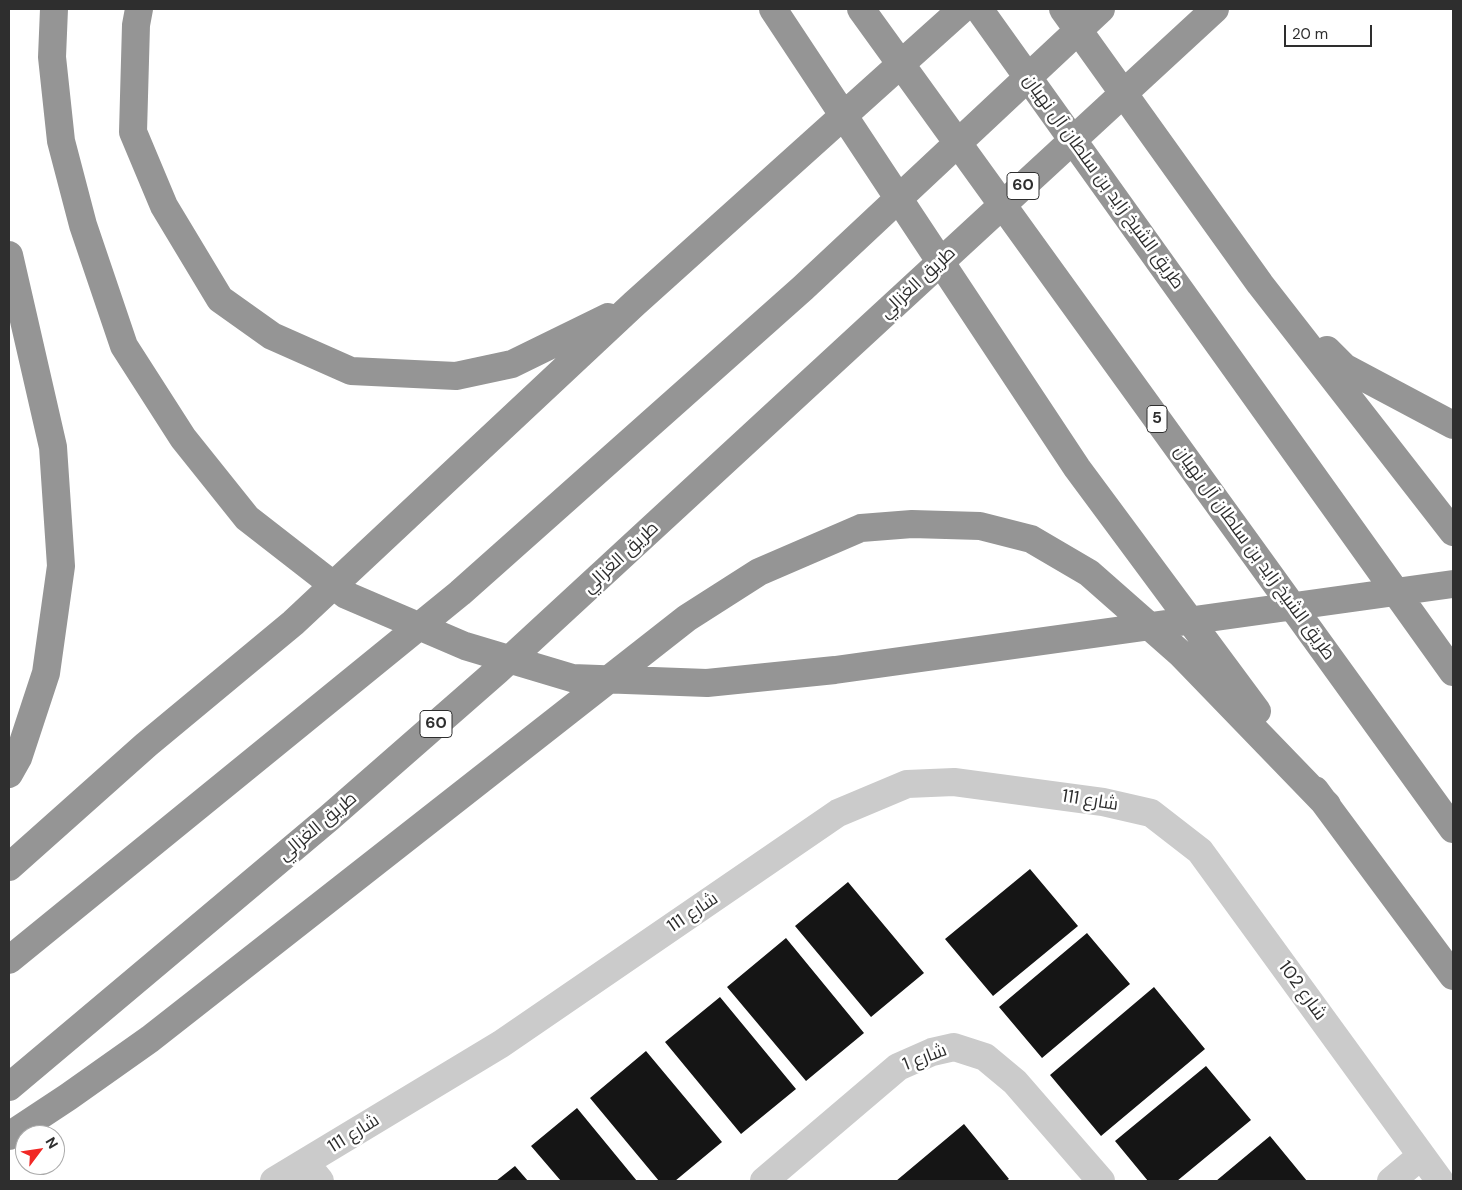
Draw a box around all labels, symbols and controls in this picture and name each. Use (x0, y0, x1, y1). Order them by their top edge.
scale bar (1287, 15, 1374, 47)
text: 20 m (1292, 24, 1328, 44)
street label: طريق الشيخ زايد بن سلطان آل نهيان (1018, 70, 1188, 294)
road number: 60 (1007, 172, 1039, 200)
street label: طريق الغزالي (876, 242, 960, 324)
road number: 5 (1147, 406, 1167, 432)
street label: طريق الشيخ زايد بن سلطان آل نهيان (1169, 441, 1339, 665)
street label: طريق الغزالي (579, 517, 663, 599)
road number: 60 (420, 711, 452, 738)
street label: شارع 111 (1060, 786, 1120, 816)
street label: طريق الغزالي (274, 788, 362, 866)
street label: شارع 111 (664, 888, 722, 938)
street label: شارع 102 (1273, 957, 1331, 1025)
street label: شارع 1 (900, 1040, 950, 1076)
street label: شارع 111 (324, 1110, 384, 1158)
north arrow (15, 1125, 65, 1175)
text: N (42, 1134, 62, 1152)

